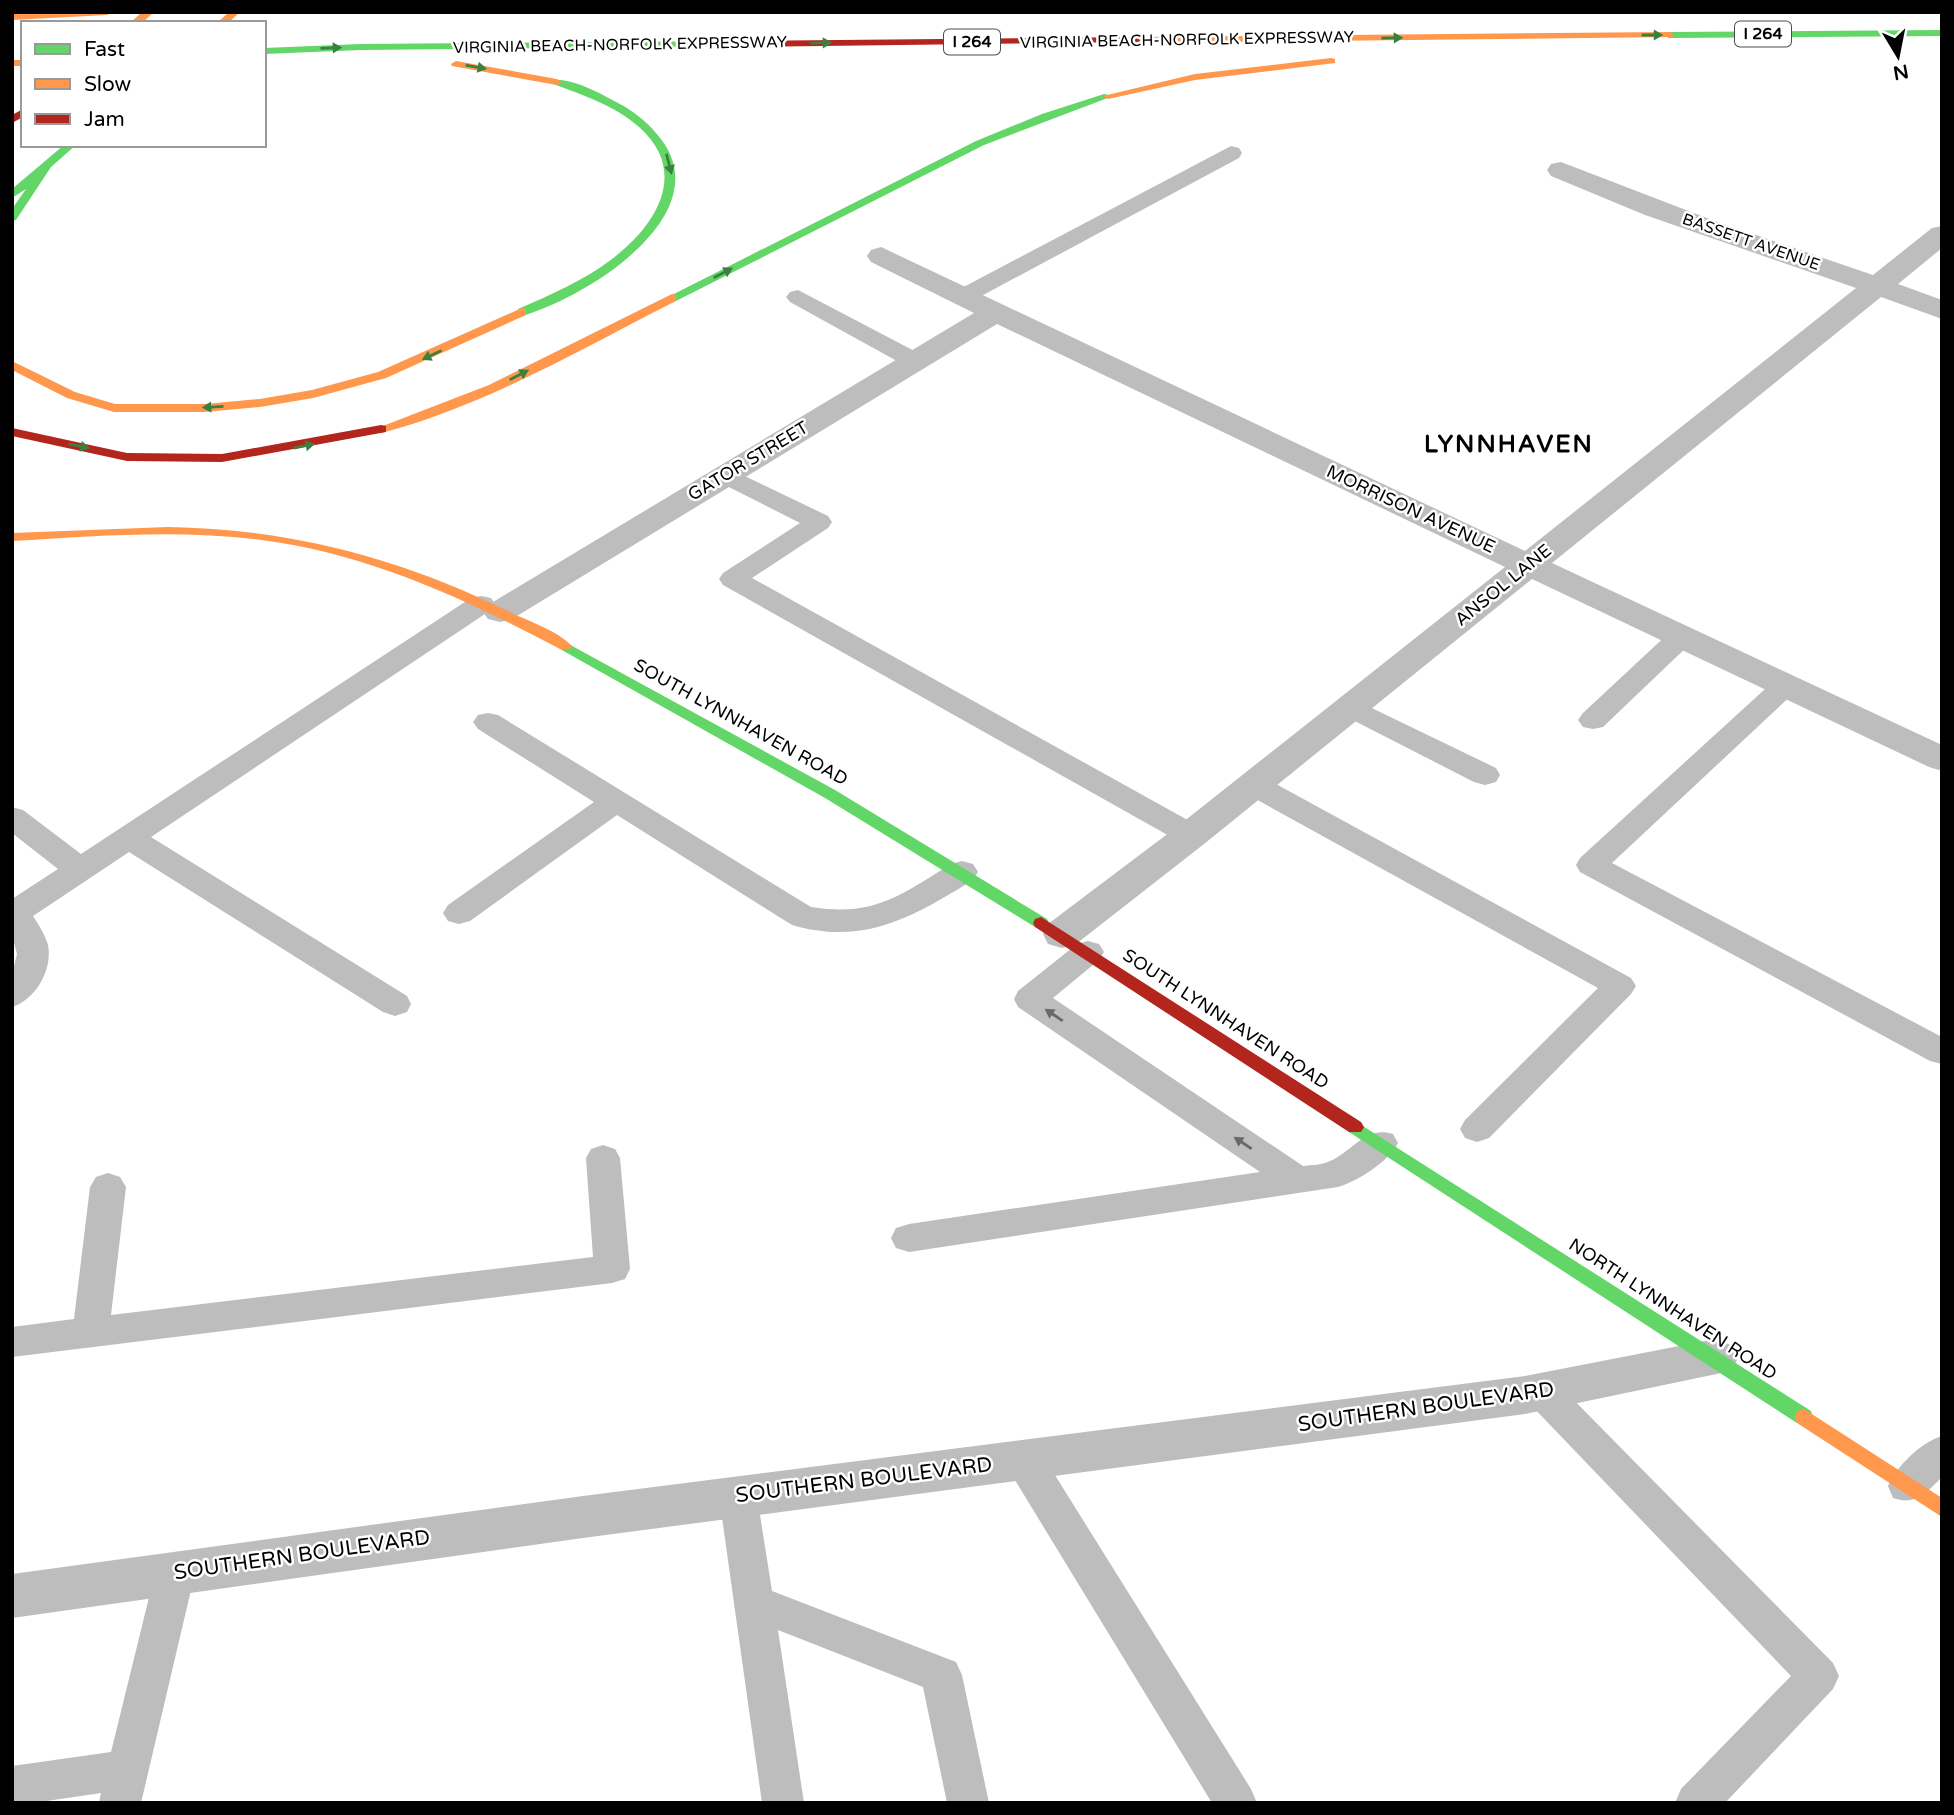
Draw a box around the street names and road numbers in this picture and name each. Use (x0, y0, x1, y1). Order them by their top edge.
road number: I 264 (1735, 22, 1791, 46)
street label: VIRGINIA BEACH-NORFOLK EXPRESSWAY (1020, 27, 1354, 53)
road number: I 264 (944, 30, 1000, 54)
street label: VIRGINIA BEACH-NORFOLK EXPRESSWAY (453, 32, 787, 58)
street label: BASSETT AVENUE (1680, 209, 1822, 275)
street label: GATOR STREET (684, 416, 812, 506)
street label: MORRISON AVENUE (1323, 460, 1499, 558)
street label: ANSOL LANE (1450, 539, 1556, 631)
street label: SOUTH LYNNHAVEN ROAD (630, 654, 852, 790)
street label: SOUTH LYNNHAVEN ROAD (1119, 944, 1333, 1094)
street label: NORTH LYNNHAVEN ROAD (1565, 1233, 1781, 1385)
street label: SOUTHERN BOULEVARD (1296, 1377, 1556, 1437)
street label: SOUTHERN BOULEVARD (734, 1452, 994, 1508)
street label: SOUTHERN BOULEVARD (172, 1525, 432, 1585)

